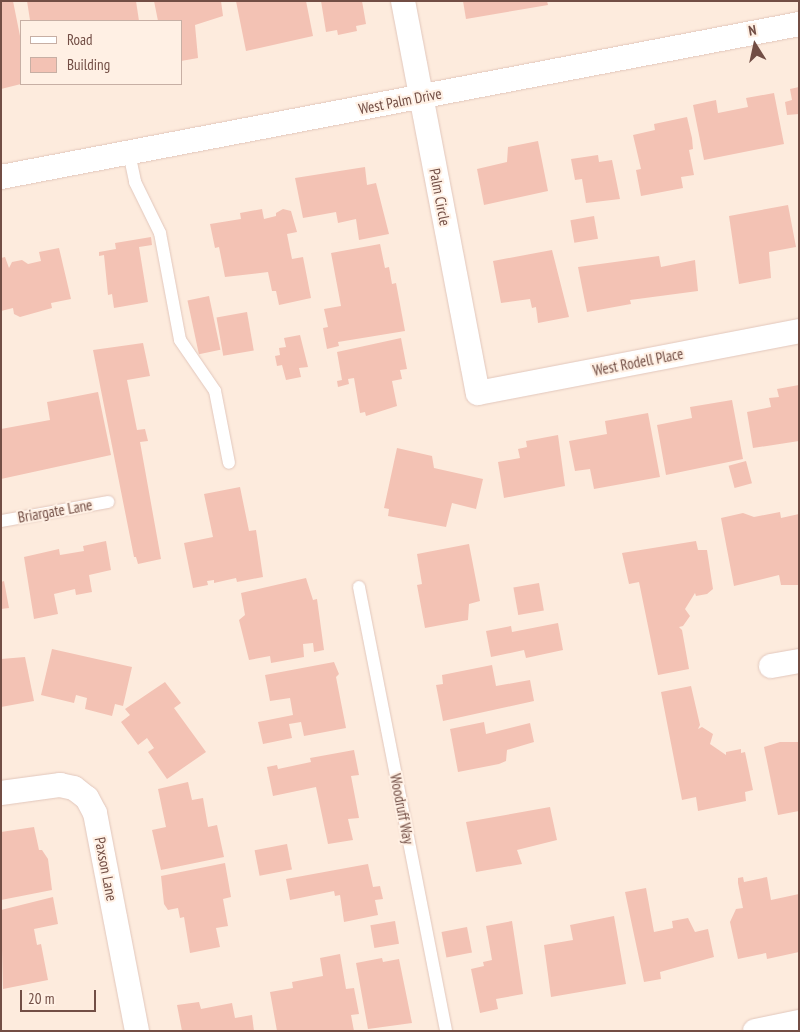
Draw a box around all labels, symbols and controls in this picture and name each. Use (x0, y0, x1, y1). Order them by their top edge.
legend (20, 20, 182, 85)
north arrow (730, 20, 780, 70)
text: N (747, 21, 758, 40)
text: Road (67, 30, 93, 49)
text: Building (67, 55, 110, 74)
street label: West Palm Drive (357, 84, 443, 118)
street label: Palm Circle (426, 167, 454, 227)
street label: West Rodell Place (591, 344, 685, 380)
street label: Briargate Lane (16, 496, 94, 526)
street label: Woodruff Way (386, 772, 418, 846)
street label: Paxson Lane (91, 836, 121, 902)
scale bar (22, 980, 99, 1012)
text: 20 m (28, 989, 54, 1008)

